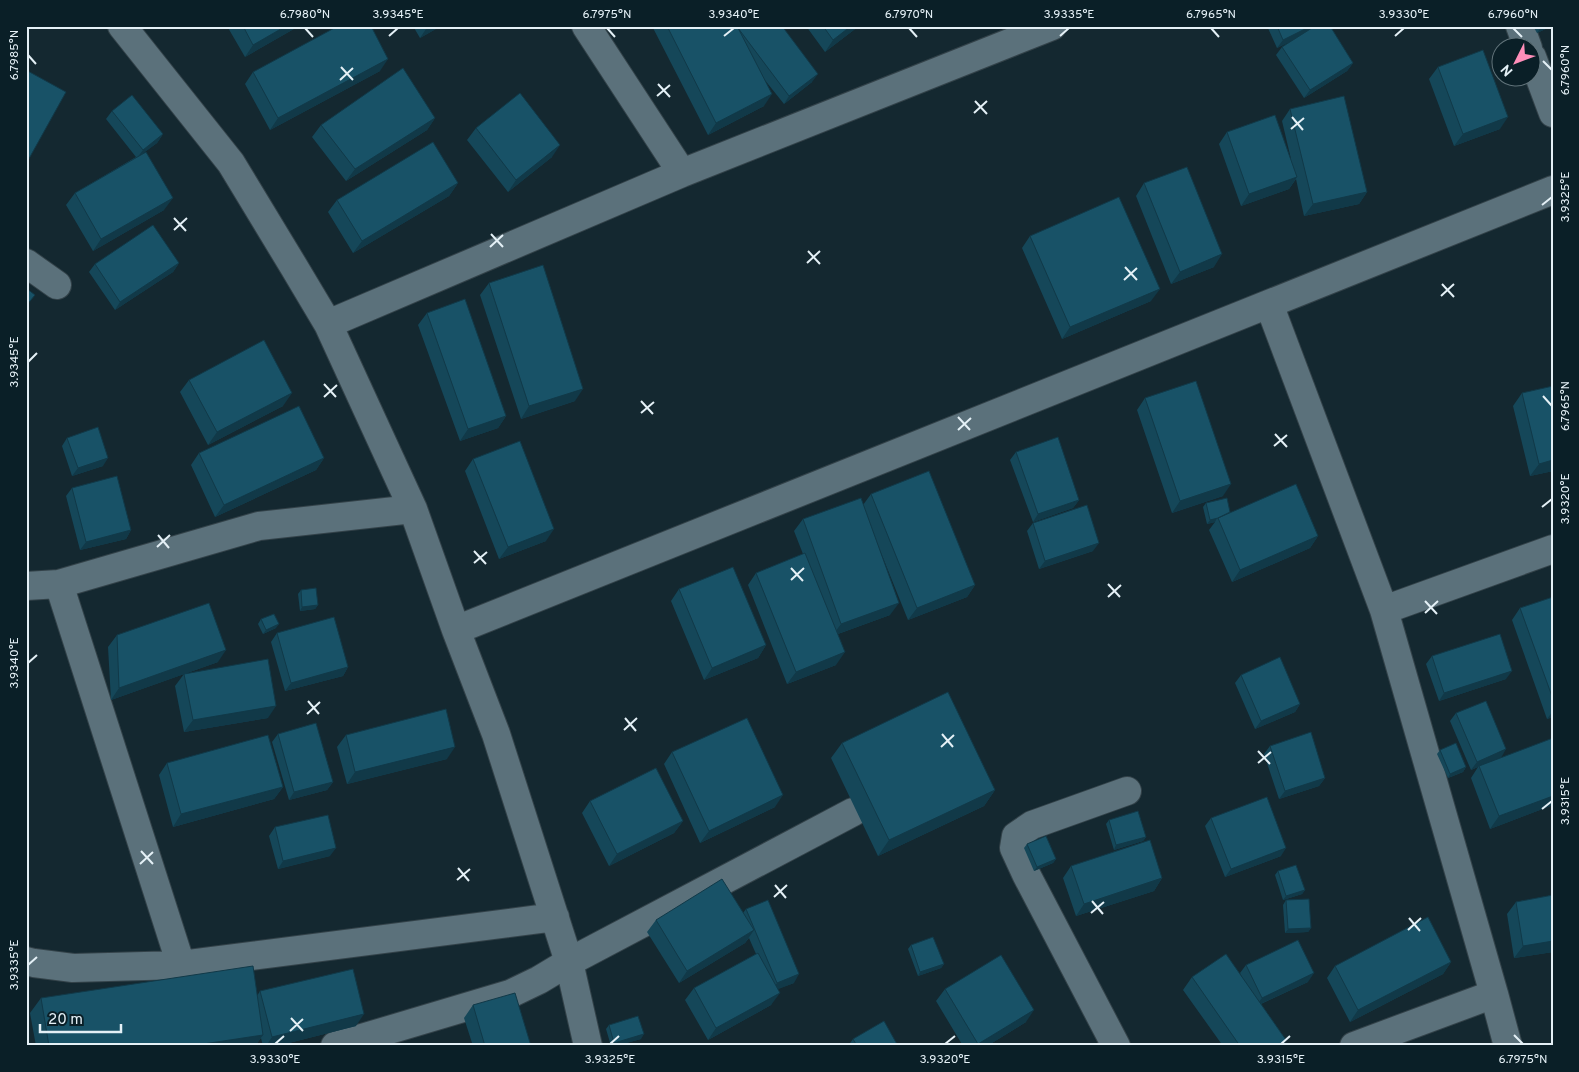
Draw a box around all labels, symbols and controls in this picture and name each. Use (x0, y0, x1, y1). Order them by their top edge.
text: 6.7980°N (280, 7, 330, 23)
text: 3.9345°E (372, 7, 424, 23)
text: 6.7975°N (583, 7, 631, 23)
text: 3.9340°E (708, 7, 760, 23)
text: 6.7970°N (885, 7, 933, 23)
text: 3.9335°E (1043, 7, 1095, 23)
text: 6.7965°N (1186, 7, 1236, 23)
text: 3.9330°E (1378, 7, 1430, 23)
text: 6.7960°N (1488, 7, 1538, 23)
text: 6.7985°N (7, 30, 23, 80)
north arrow (1492, 38, 1542, 88)
text: 6.7960°N (1558, 45, 1574, 95)
text: N (1498, 60, 1517, 79)
text: 3.9325°E (1558, 172, 1574, 222)
text: 3.9345°E (7, 336, 23, 388)
text: 6.7965°N (1558, 381, 1574, 431)
text: 3.9320°E (1558, 473, 1574, 525)
text: 3.9340°E (7, 637, 23, 689)
text: 3.9315°E (1558, 777, 1574, 825)
text: 3.9335°E (7, 939, 23, 991)
scale bar (40, 1002, 121, 1034)
text: 20 m (48, 1011, 83, 1030)
text: 3.9330°E (249, 1052, 301, 1068)
text: 3.9325°E (585, 1052, 635, 1068)
text: 3.9320°E (919, 1052, 971, 1068)
text: 3.9315°E (1257, 1052, 1305, 1068)
text: 6.7975°N (1499, 1052, 1547, 1068)

